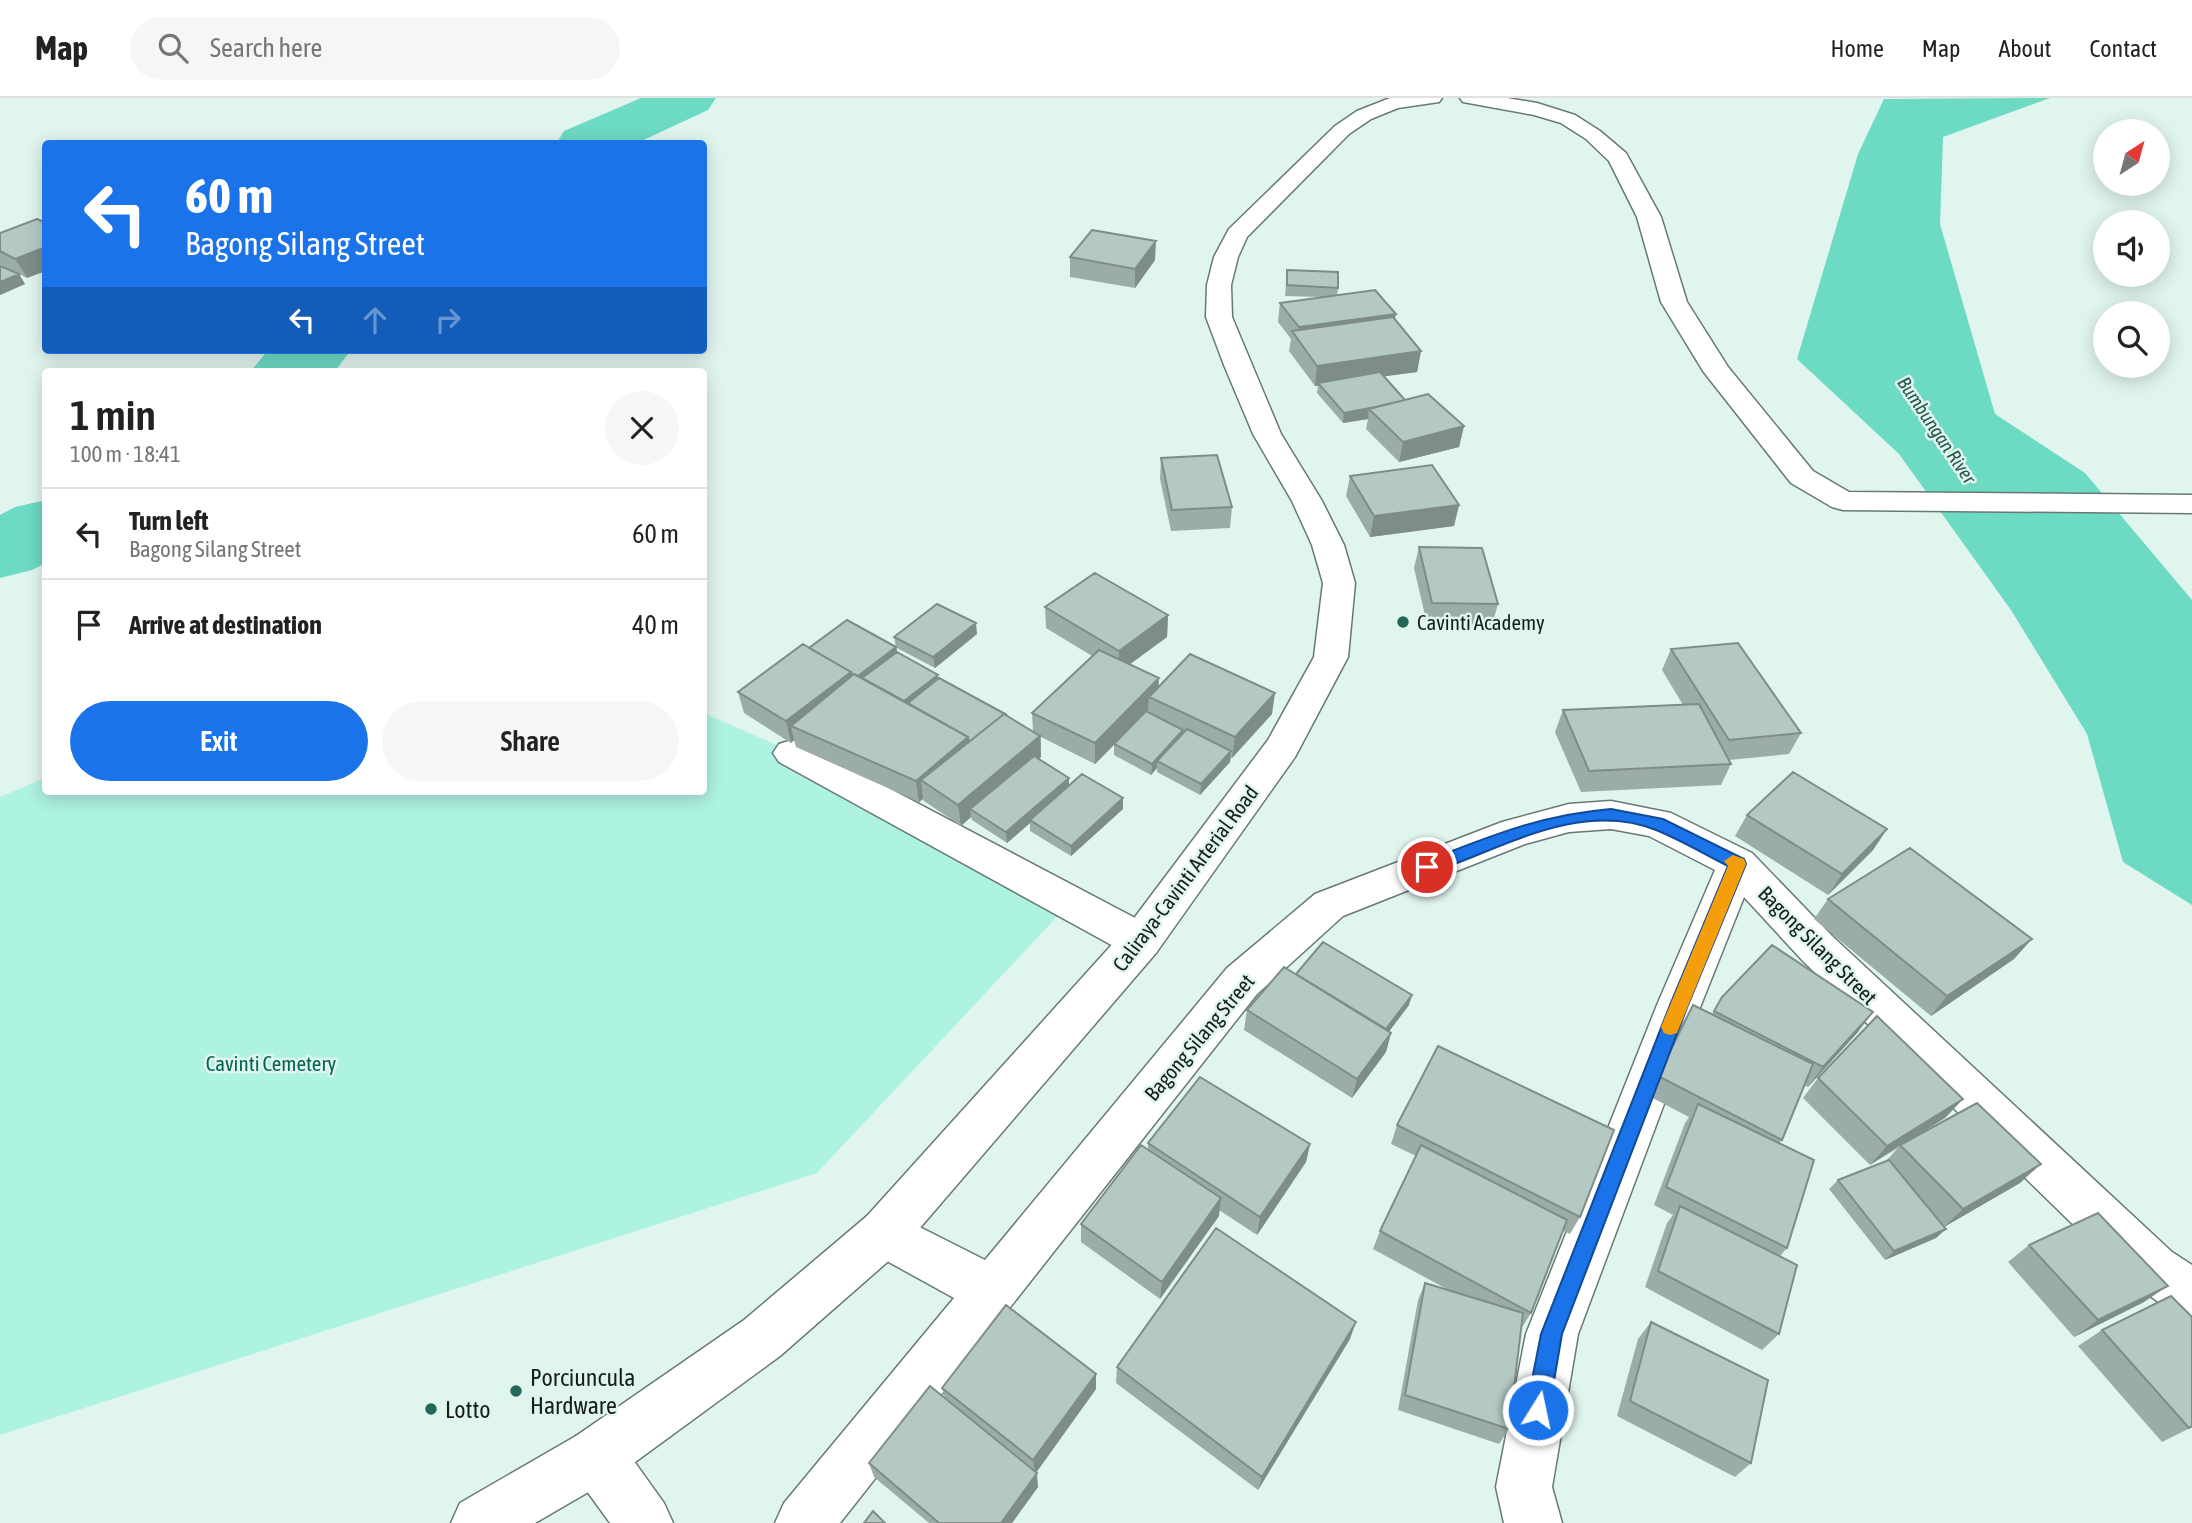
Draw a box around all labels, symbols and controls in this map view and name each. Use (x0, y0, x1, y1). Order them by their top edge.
search box (130, 17, 620, 80)
text: Map (35, 29, 88, 67)
icon: search (154, 29, 192, 67)
text: Search here (210, 33, 322, 63)
text: Home (1830, 35, 1884, 62)
text: Map (1922, 35, 1960, 62)
text: About (1998, 35, 2051, 62)
text: Contact (2089, 35, 2157, 62)
north arrow (2093, 119, 2170, 196)
map controls (2093, 119, 2170, 378)
text: 60 m (185, 167, 273, 223)
icon: left (70, 168, 161, 259)
button: sound (2093, 210, 2170, 287)
text: Bagong Silang Street (185, 225, 425, 262)
icon: left (283, 301, 321, 339)
icon: ahead (356, 301, 394, 339)
icon: right (429, 301, 467, 339)
button: search (2093, 301, 2170, 378)
water label: Bumbungan River (1893, 372, 1982, 489)
text: 1 min (70, 391, 156, 439)
button: close (605, 391, 679, 465)
text: 100 m · 18:41 (70, 441, 181, 467)
text: Turn left (129, 506, 209, 536)
icon: left (70, 515, 108, 553)
text: 60 m (632, 519, 679, 549)
text: Bagong Silang Street (129, 536, 301, 562)
icon: arrive (70, 606, 108, 644)
text: Arrive at destination (129, 610, 322, 640)
text: 40 m (632, 610, 679, 640)
place label: Cavinti Academy (1417, 610, 1545, 634)
marker: Cavinti Academy (1395, 614, 1411, 630)
button: Exit (70, 701, 368, 781)
button: Share (382, 701, 679, 781)
street label: Caliraya-Cavinti Arterial Road (1107, 780, 1263, 976)
pin (1397, 837, 1457, 897)
icon: arrive (1408, 848, 1446, 886)
street label: Bagong Silang Street (1754, 881, 1882, 1009)
street label: Bagong Silang Street (1139, 969, 1259, 1105)
park label: Cavinti Cemetery (206, 1051, 337, 1075)
place label: Porciuncula Hardware (530, 1364, 636, 1419)
position arrow (1501, 1373, 1575, 1447)
marker: Porciuncula Hardware (508, 1383, 524, 1399)
place label: Lotto (445, 1396, 490, 1423)
marker: Lotto (423, 1401, 439, 1417)

